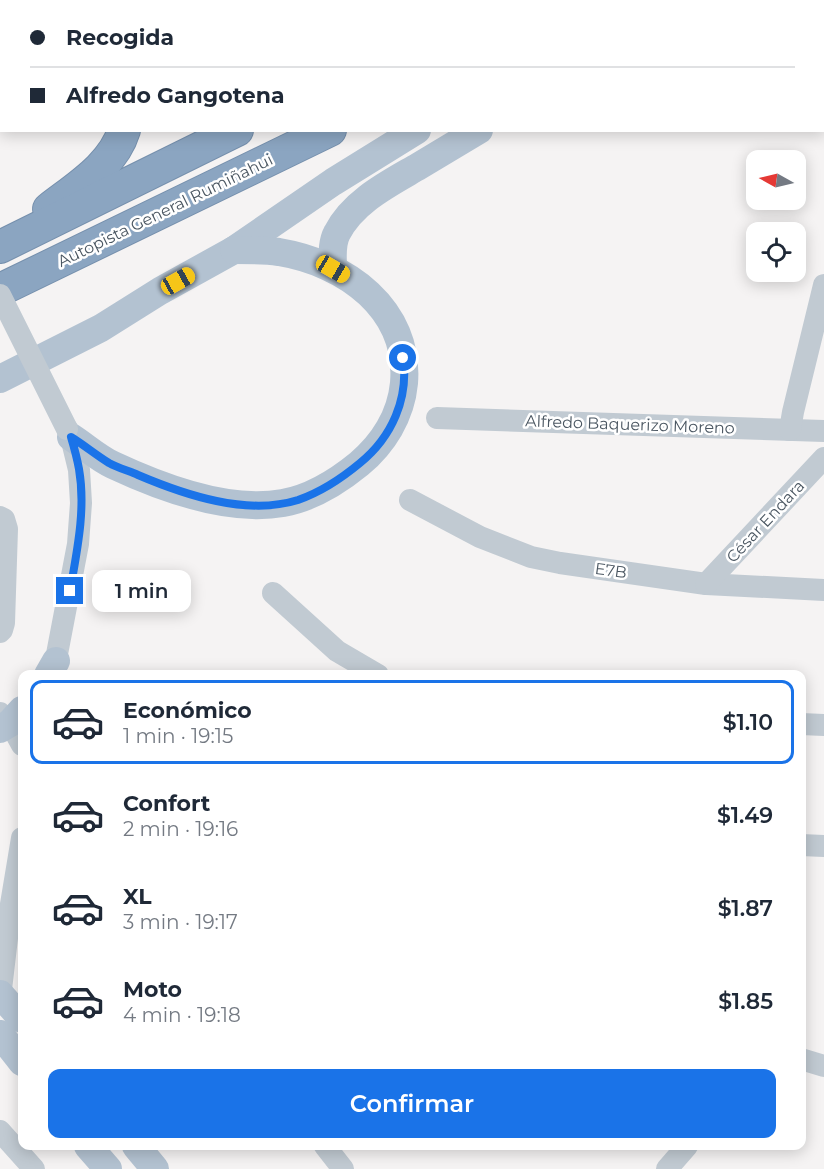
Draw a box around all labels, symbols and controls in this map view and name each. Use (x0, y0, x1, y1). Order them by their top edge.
text: Recogida (66, 24, 174, 51)
text: Alfredo Gangotena (66, 82, 285, 109)
street label: Autopista General Rumiñahui (55, 150, 276, 271)
north arrow (746, 150, 806, 210)
map controls (746, 150, 806, 282)
button: locate (746, 222, 806, 282)
car (313, 252, 353, 286)
car (158, 264, 198, 298)
route start (389, 344, 416, 371)
street label: Alfredo Baquerizo Moreno (525, 411, 735, 438)
street label: César Endara (722, 476, 808, 566)
street label: E7B (594, 559, 628, 582)
callout: 1 min (91, 570, 190, 612)
route end (56, 577, 83, 604)
text: 1 min (115, 579, 168, 603)
icon: car (51, 695, 105, 749)
text: Económico (123, 697, 252, 724)
text: $1.10 (723, 709, 773, 736)
text: 1 min · 19:15 (123, 724, 233, 748)
icon: car (51, 788, 105, 842)
text: Confort (123, 790, 210, 817)
text: $1.49 (717, 802, 773, 829)
text: 2 min · 19:16 (123, 817, 238, 841)
icon: car (51, 881, 105, 935)
text: XL (123, 883, 152, 910)
text: $1.87 (718, 895, 773, 922)
text: 3 min · 19:17 (123, 910, 238, 934)
icon: car (51, 974, 105, 1028)
text: Moto (123, 976, 182, 1003)
text: $1.85 (718, 988, 773, 1015)
text: 4 min · 19:18 (123, 1003, 241, 1027)
button: Confirmar (48, 1069, 776, 1138)

